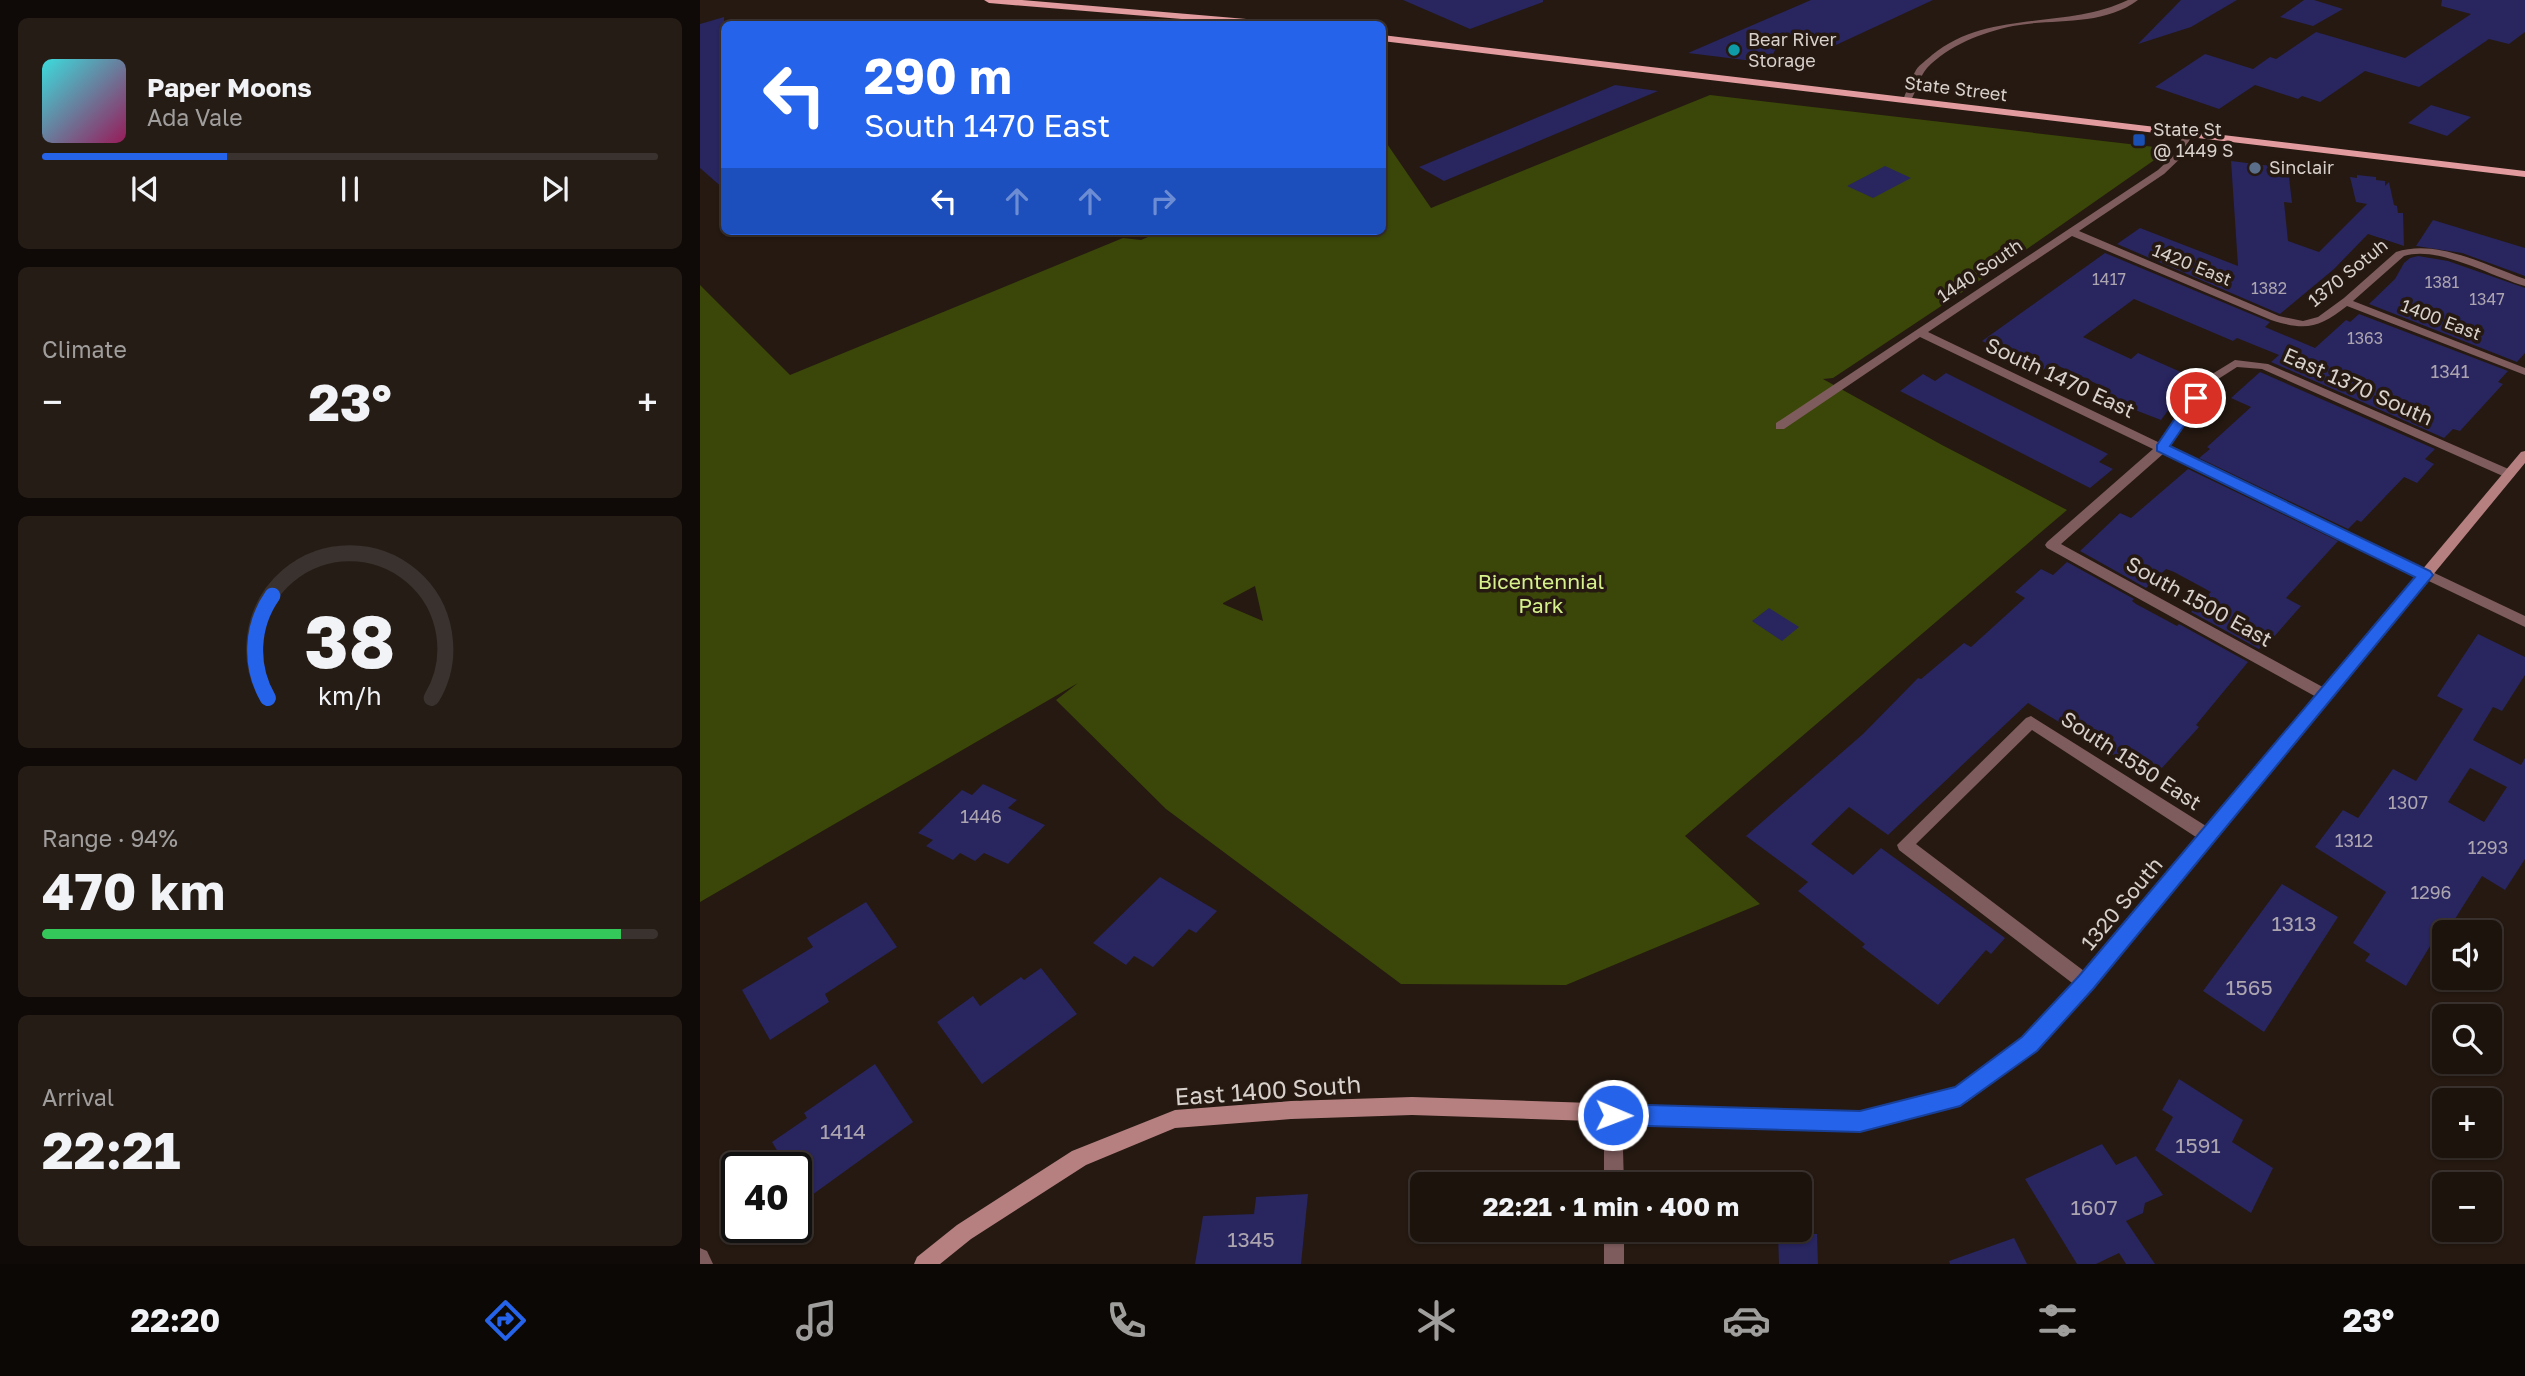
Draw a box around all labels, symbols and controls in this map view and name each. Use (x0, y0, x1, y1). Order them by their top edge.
place label: Bear River Storage (1748, 28, 1836, 71)
marker: Bear River Storage (1726, 42, 1742, 58)
text: 290 m (864, 46, 1012, 105)
icon: left (749, 49, 840, 140)
street label: State Street (1903, 71, 2009, 105)
text: Paper Moons (147, 72, 312, 103)
text: Ada Vale (147, 103, 243, 131)
text: South 1470 East (864, 106, 1110, 144)
place label: State St @ 1449 S (2153, 118, 2233, 161)
marker: State St @ 1449 S (2131, 132, 2147, 148)
place label: Sinclair (2269, 156, 2334, 178)
marker: Sinclair (2247, 160, 2263, 176)
icon: previous (126, 170, 164, 208)
icon: pause (331, 170, 369, 208)
icon: next (536, 170, 574, 208)
icon: left (925, 182, 963, 220)
icon: ahead (998, 182, 1036, 220)
icon: ahead (1071, 182, 1109, 220)
icon: right (1144, 182, 1182, 220)
street label: 1370 Sotuh (2303, 233, 2392, 311)
street label: 1440 South (1933, 234, 2026, 307)
street label: 1420 East (2150, 238, 2235, 290)
house number: 1417 (2092, 269, 2126, 289)
house number: 1381 (2425, 272, 2460, 292)
house number: 1382 (2251, 278, 2287, 298)
house number: 1347 (2469, 289, 2505, 309)
street label: 1400 East (2398, 294, 2485, 344)
house number: 1363 (2347, 328, 2383, 348)
street label: South 1470 East (1982, 331, 2139, 423)
text: Climate (42, 335, 127, 363)
street label: East 1370 South (2279, 341, 2437, 431)
house number: 1341 (2431, 360, 2470, 382)
pin (2166, 368, 2226, 428)
text: 23° (308, 370, 392, 432)
text: − (42, 379, 63, 424)
text: + (637, 379, 658, 424)
icon: arrive (2177, 379, 2215, 417)
street label: South 1500 East (2122, 550, 2277, 652)
park label: Bicentennial Park (1478, 568, 1604, 618)
text: 38 (305, 597, 396, 684)
text: km/h (318, 680, 382, 711)
street label: South 1550 East (2056, 705, 2207, 815)
house number: 1307 (2388, 791, 2428, 813)
house number: 1446 (960, 805, 1002, 827)
text: Range · 94% (42, 824, 178, 852)
house number: 1312 (2335, 829, 2373, 851)
house number: 1293 (2468, 836, 2508, 858)
street label: 1320 South (2075, 852, 2168, 955)
text: 470 km (42, 859, 225, 921)
house number: 1296 (2411, 881, 2451, 903)
house number: 1313 (2272, 910, 2316, 936)
map controls (2432, 920, 2502, 1242)
button: sound (2432, 920, 2502, 990)
house number: 1565 (2225, 974, 2273, 1000)
button: search (2432, 1004, 2502, 1074)
street label: East 1400 South (1174, 1069, 1362, 1110)
position arrow (1576, 1078, 1650, 1152)
text: Arrival (42, 1083, 114, 1111)
button: + (2432, 1088, 2502, 1158)
text: 22:21 (42, 1118, 181, 1180)
house number: 1414 (820, 1118, 866, 1144)
house number: 1591 (2175, 1132, 2221, 1158)
speed limit sign: 40 (721, 1152, 812, 1243)
button: − (2432, 1172, 2502, 1242)
text: 22:21 · 1 min · 400 m (1483, 1191, 1739, 1222)
house number: 1607 (2070, 1194, 2118, 1220)
house number: 1345 (1227, 1226, 1275, 1252)
icon: directions (481, 1296, 530, 1345)
icon: music (792, 1296, 841, 1345)
icon: phone (1102, 1296, 1151, 1345)
icon: climate (1412, 1296, 1461, 1345)
icon: car (1722, 1296, 1771, 1345)
icon: filters (2033, 1296, 2082, 1345)
text: 22:20 (131, 1301, 220, 1339)
text: 23° (2343, 1301, 2394, 1339)

